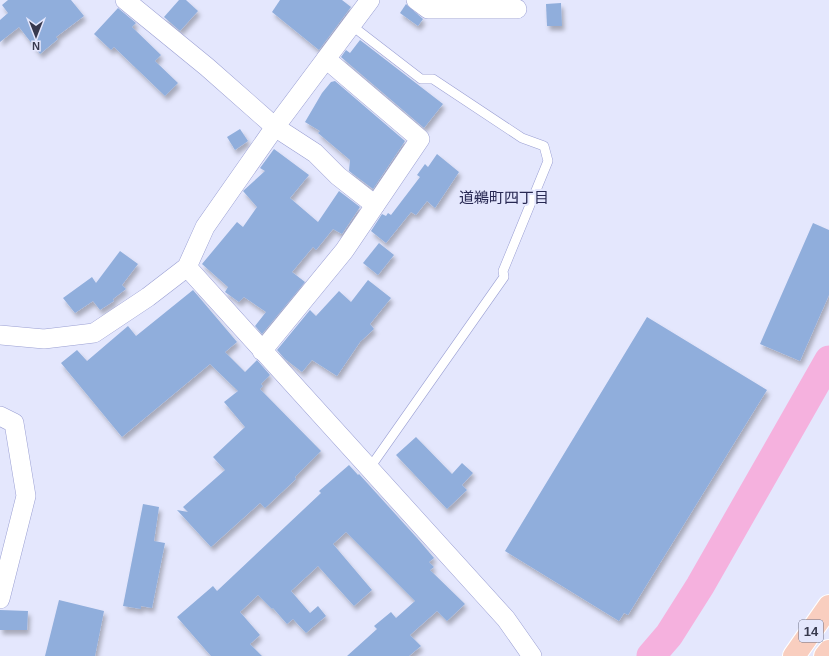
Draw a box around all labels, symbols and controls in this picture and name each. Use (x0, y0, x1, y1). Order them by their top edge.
north arrow (16, 16, 56, 56)
text: N (32, 40, 40, 52)
district label: 道鵜町四丁目 (459, 189, 549, 206)
road number: 14 (799, 620, 823, 642)

